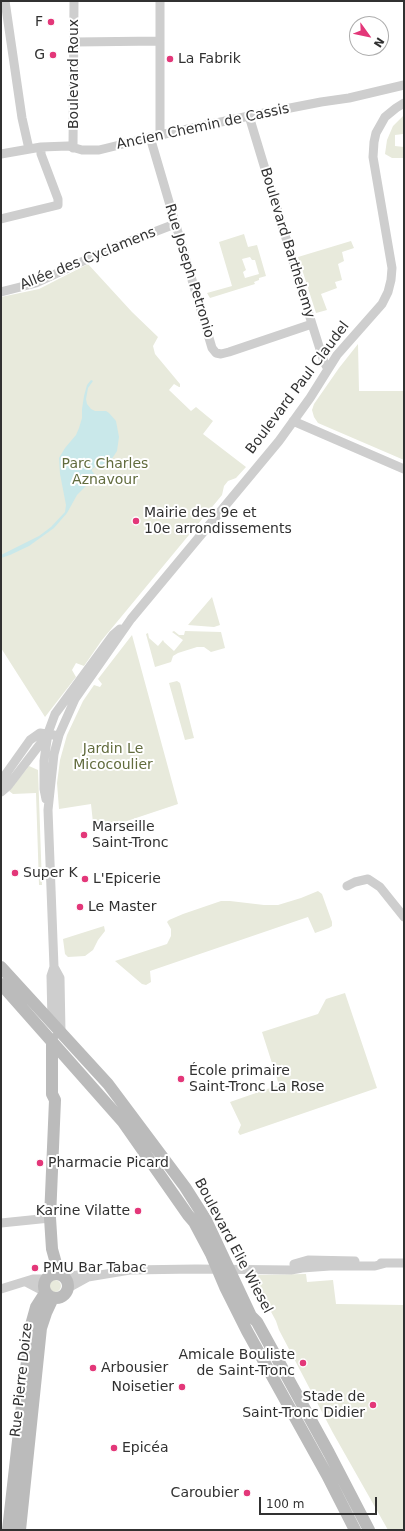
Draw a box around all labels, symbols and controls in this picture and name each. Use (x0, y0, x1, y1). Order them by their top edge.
place label: F (35, 14, 43, 30)
north arrow (349, 16, 389, 56)
marker: F (46, 17, 56, 27)
street label: Boulevard Roux (66, 19, 82, 129)
text: N (371, 35, 387, 50)
place label: G (34, 47, 45, 63)
marker: G (48, 50, 58, 60)
place label: La Fabrik (178, 51, 241, 67)
marker: La Fabrik (165, 54, 175, 64)
street label: Ancien Chemin de Cassis (115, 100, 291, 154)
street label: Boulevard Barthelemy (256, 166, 318, 320)
street label: Rue Joseph Petronio (161, 202, 217, 340)
street label: Allée des Cyclamens (18, 224, 158, 294)
street label: Boulevard Paul Claudel (243, 319, 353, 457)
park label: Parc Charles Aznavour (62, 456, 148, 488)
place label: Mairie des 9e et 10e arrondissements (144, 505, 292, 538)
marker: Mairie des 9e et 10e arrondissements (131, 516, 141, 526)
park label: Jardin Le Micocoulier (73, 741, 153, 774)
place label: Marseille Saint-Tronc (92, 819, 169, 852)
marker: Marseille Saint-Tronc (79, 830, 89, 840)
place label: Super K (23, 865, 78, 881)
marker: Super K (10, 868, 20, 878)
place label: L'Epicerie (93, 871, 161, 887)
marker: L'Epicerie (80, 874, 90, 884)
place label: Le Master (88, 899, 156, 915)
marker: Le Master (75, 902, 85, 912)
place label: École primaire Saint-Tronc La Rose (189, 1063, 324, 1096)
marker: École primaire Saint-Tronc La Rose (176, 1074, 186, 1084)
place label: Pharmacie Picard (48, 1155, 169, 1171)
marker: Pharmacie Picard (35, 1158, 45, 1168)
street label: Boulevard Elie Wiesel (190, 1175, 276, 1317)
place label: Karine Vilatte (36, 1203, 130, 1219)
marker: Karine Vilatte (133, 1206, 143, 1216)
place label: PMU Bar Tabac (43, 1260, 147, 1276)
marker: PMU Bar Tabac (30, 1263, 40, 1273)
street label: Rue Pierre Doize (8, 1322, 36, 1438)
place label: Amicale Bouliste de Saint-Tronc (178, 1347, 295, 1380)
marker: Amicale Bouliste de Saint-Tronc (298, 1358, 308, 1368)
place label: Arbousier (101, 1360, 168, 1376)
marker: Arbousier (88, 1363, 98, 1373)
place label: Noisetier (111, 1379, 174, 1395)
marker: Noisetier (177, 1382, 187, 1392)
place label: Stade de Saint-Tronc Didier (242, 1389, 365, 1422)
marker: Stade de Saint-Tronc Didier (368, 1400, 378, 1410)
place label: Epicéa (122, 1440, 169, 1456)
marker: Epicéa (109, 1443, 119, 1453)
place label: Caroubier (171, 1485, 239, 1501)
marker: Caroubier (242, 1488, 252, 1498)
scale bar (261, 1489, 379, 1515)
text: 100 m (266, 1497, 304, 1511)

